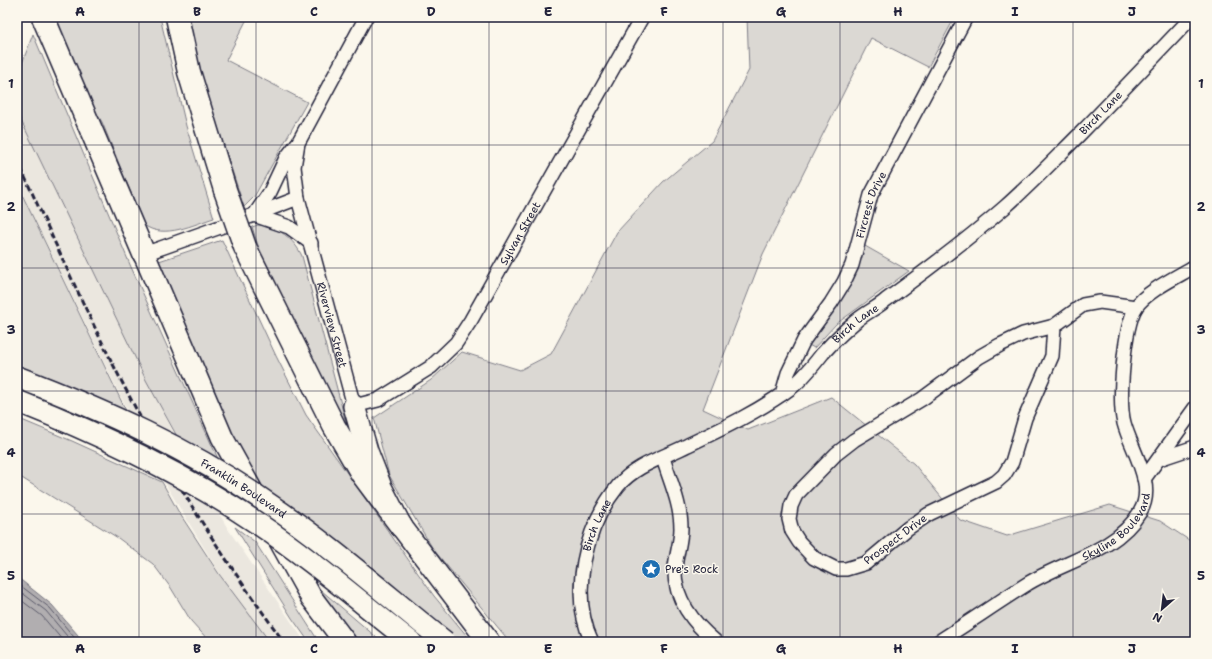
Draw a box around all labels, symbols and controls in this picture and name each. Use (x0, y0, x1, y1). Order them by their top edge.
text: A (75, 3, 85, 20)
text: B (193, 3, 201, 20)
text: C (310, 3, 318, 20)
text: D (426, 3, 436, 20)
text: E (544, 3, 553, 20)
text: F (660, 3, 668, 20)
text: G (776, 3, 787, 20)
text: H (893, 3, 903, 20)
text: I (1011, 3, 1019, 20)
text: J (1128, 3, 1136, 20)
text: 1 (8, 75, 14, 92)
text: 1 (1198, 75, 1204, 92)
street label: Birch Lane (1076, 88, 1126, 138)
street label: Fircrest Drive (853, 169, 890, 240)
text: 2 (6, 198, 16, 215)
text: 2 (1196, 198, 1206, 215)
street label: Sylvan Street (496, 199, 544, 268)
street label: Riverview Street (313, 280, 350, 369)
street label: Birch Lane (829, 301, 882, 347)
text: 3 (6, 321, 16, 338)
text: 3 (1196, 321, 1206, 338)
text: 4 (6, 444, 16, 461)
text: 4 (1196, 444, 1206, 461)
street label: Franklin Boulevard (198, 456, 289, 522)
street label: Skyline Boulevard (1079, 492, 1154, 564)
street label: Birch Lane (580, 496, 615, 553)
street label: Prospect Drive (861, 511, 930, 568)
place icon: Pre's Rock (640, 558, 662, 580)
place label: Pre's Rock (665, 562, 718, 577)
text: 5 (7, 567, 15, 584)
text: 5 (1197, 567, 1205, 584)
north arrow (1142, 589, 1182, 629)
text: N (1150, 609, 1165, 626)
text: A (75, 640, 85, 657)
text: B (193, 640, 201, 657)
text: C (310, 640, 318, 657)
text: D (426, 640, 436, 657)
text: E (544, 640, 553, 657)
text: F (660, 640, 668, 657)
text: G (776, 640, 787, 657)
text: H (893, 640, 903, 657)
text: I (1011, 640, 1019, 657)
text: J (1128, 640, 1136, 657)

